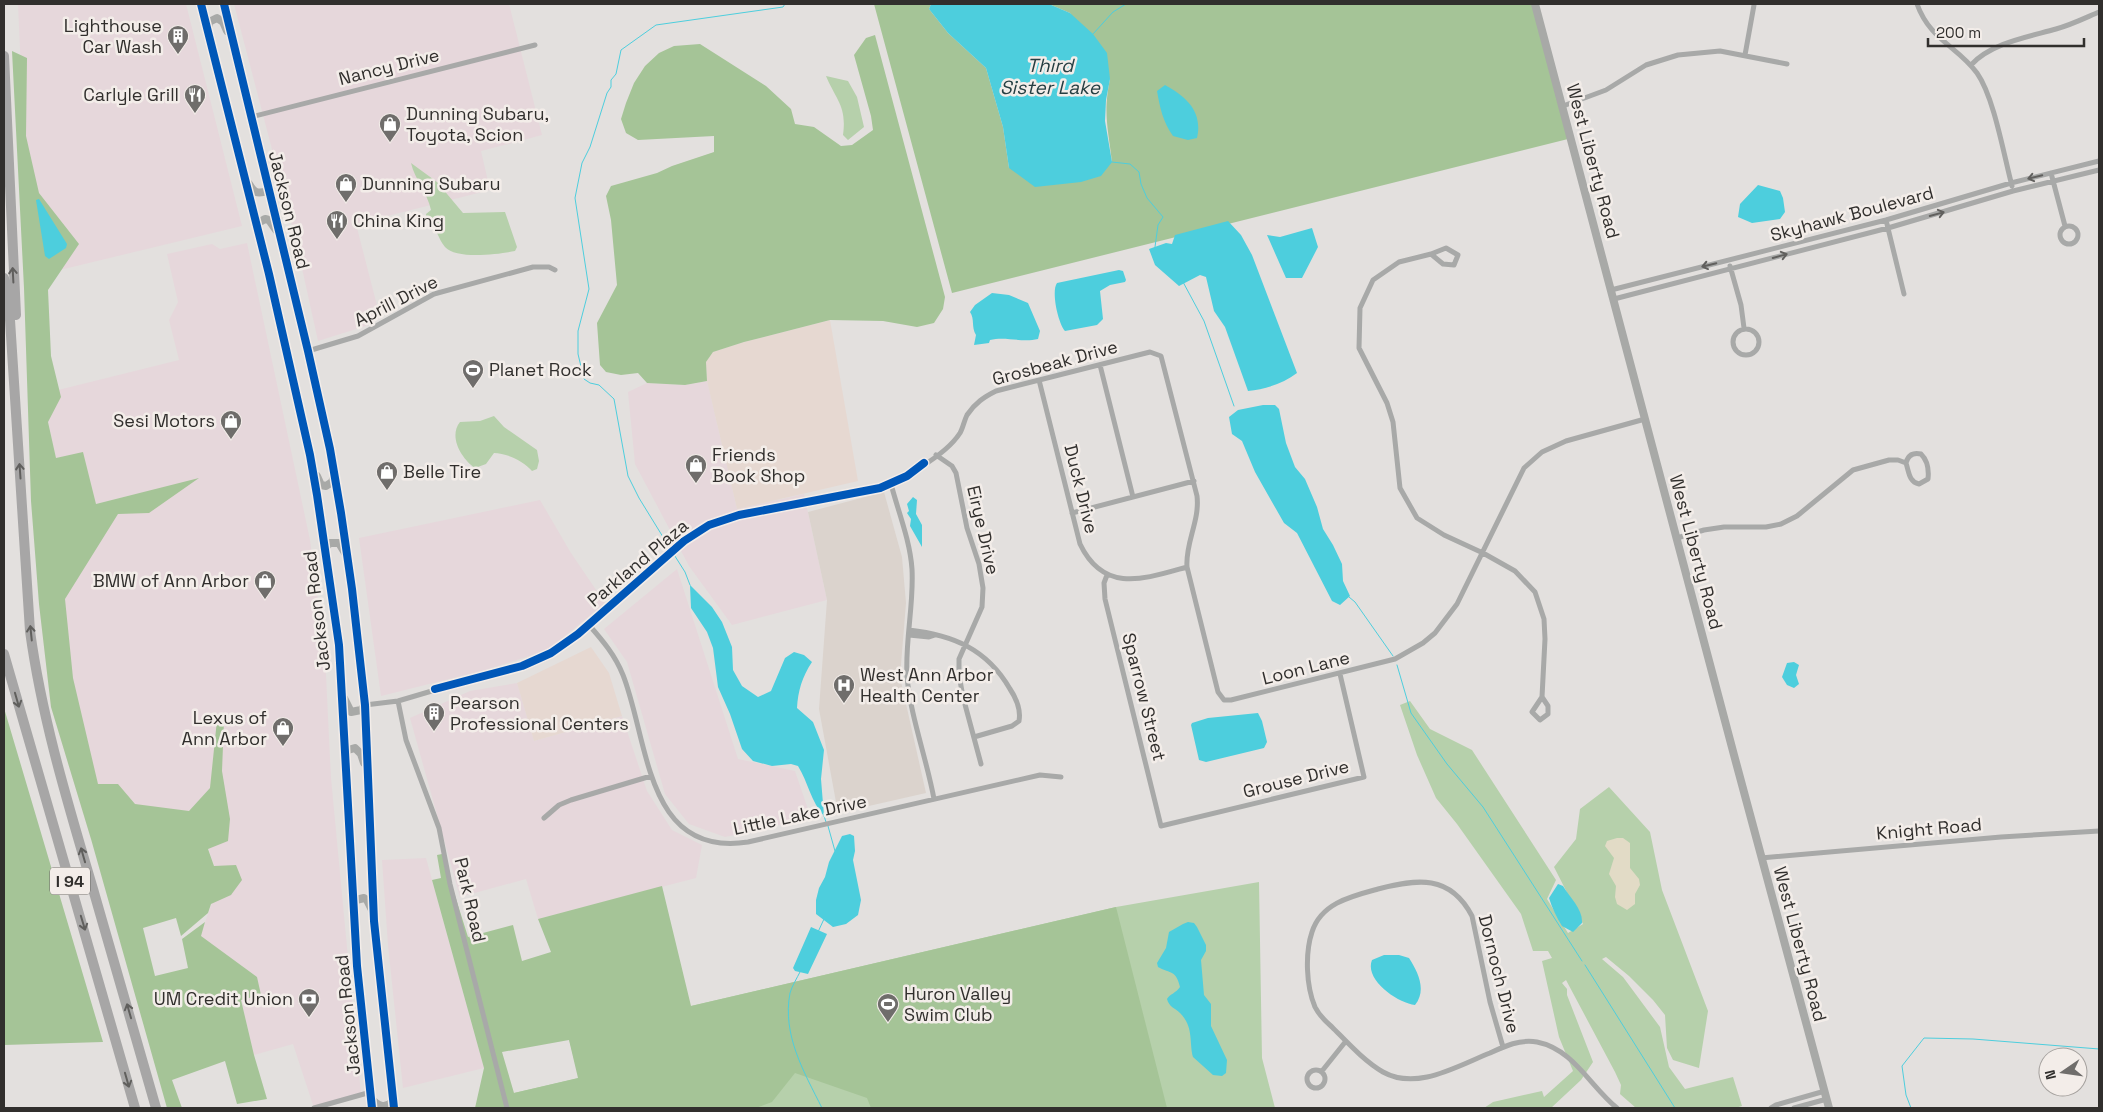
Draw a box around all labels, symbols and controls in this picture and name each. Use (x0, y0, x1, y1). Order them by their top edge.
place label: Lighthouse Car Wash (64, 14, 162, 58)
scale bar (1928, 15, 2084, 47)
text: 200 m (1936, 23, 1981, 42)
building icon: Lighthouse Car Wash (166, 24, 190, 55)
street label: Nancy Drive (336, 43, 442, 90)
water label: Third Sister Lake (1000, 53, 1101, 100)
street label: West Liberty Road (1562, 81, 1625, 241)
place label: Carlyle Grill (83, 83, 179, 106)
restaurant icon: Carlyle Grill (183, 83, 207, 114)
place label: Dunning Subaru, Toyota, Scion (406, 102, 549, 146)
shop icon: Dunning Subaru, Toyota, Scion (378, 112, 402, 143)
street label: Jackson Road (264, 148, 315, 271)
shop icon: Dunning Subaru (334, 172, 358, 203)
place label: Dunning Subaru (362, 172, 500, 195)
one-way arrow (2028, 173, 2044, 183)
street label: Skyhawk Boulevard (1768, 181, 1936, 246)
restaurant icon: China King (325, 209, 349, 240)
place label: China King (353, 209, 444, 232)
one-way arrow (1928, 209, 1944, 219)
one-way arrow (1771, 251, 1787, 260)
one-way arrow (1702, 261, 1718, 270)
one-way arrow (9, 268, 18, 284)
street label: Aprill Drive (350, 270, 441, 331)
street label: Grosbeak Drive (990, 335, 1120, 390)
sports icon: Planet Rock (461, 358, 485, 389)
place label: Planet Rock (489, 358, 592, 381)
place label: Sesi Motors (113, 409, 215, 432)
shop icon: Sesi Motors (219, 409, 243, 440)
street label: Duck Drive (1059, 442, 1104, 536)
place label: Friends Book Shop (712, 443, 805, 487)
shop icon: Friends Book Shop (684, 453, 708, 484)
shop icon: Belle Tire (375, 460, 399, 491)
place label: Belle Tire (403, 460, 481, 483)
one-way arrow (16, 463, 25, 479)
street label: West Liberty Road (1665, 472, 1728, 632)
street label: Eirye Drive (962, 483, 1005, 577)
street label: Parkland Plaza (583, 514, 693, 612)
street label: Jackson Road (298, 550, 335, 673)
place label: BMW of Ann Arbor (93, 569, 249, 592)
shop icon: BMW of Ann Arbor (253, 569, 277, 600)
one-way arrow (26, 625, 36, 641)
street label: Sparrow Street (1117, 630, 1172, 763)
street label: Loon Lane (1260, 646, 1352, 690)
place label: West Ann Arbor Health Center (860, 663, 994, 707)
hospital icon: West Ann Arbor Health Center (832, 673, 856, 704)
place label: Pearson Professional Centers (450, 691, 629, 735)
one-way arrow (13, 692, 23, 708)
building icon: Pearson Professional Centers (422, 701, 446, 732)
place label: Lexus of Ann Arbor (182, 706, 267, 750)
shop icon: Lexus of Ann Arbor (271, 716, 295, 747)
street label: Grouse Drive (1241, 754, 1351, 803)
street label: Little Lake Drive (731, 789, 869, 840)
street label: Knight Road (1875, 812, 1983, 845)
one-way arrow (77, 847, 87, 863)
street label: Park Road (450, 855, 491, 944)
street label: West Liberty Road (1769, 864, 1832, 1024)
road number: I 94 (50, 868, 90, 894)
street label: Dornoch Drive (1474, 912, 1525, 1036)
one-way arrow (78, 915, 88, 931)
street label: Jackson Road (330, 954, 365, 1076)
place label: Huron Valley Swim Club (904, 982, 1011, 1026)
place label: UM Credit Union (154, 987, 293, 1010)
bank icon: UM Credit Union (297, 987, 321, 1018)
sports icon: Huron Valley Swim Club (876, 992, 900, 1023)
one-way arrow (123, 1003, 133, 1019)
north arrow (2038, 1047, 2088, 1097)
text: N (2041, 1068, 2060, 1082)
one-way arrow (123, 1071, 133, 1087)

